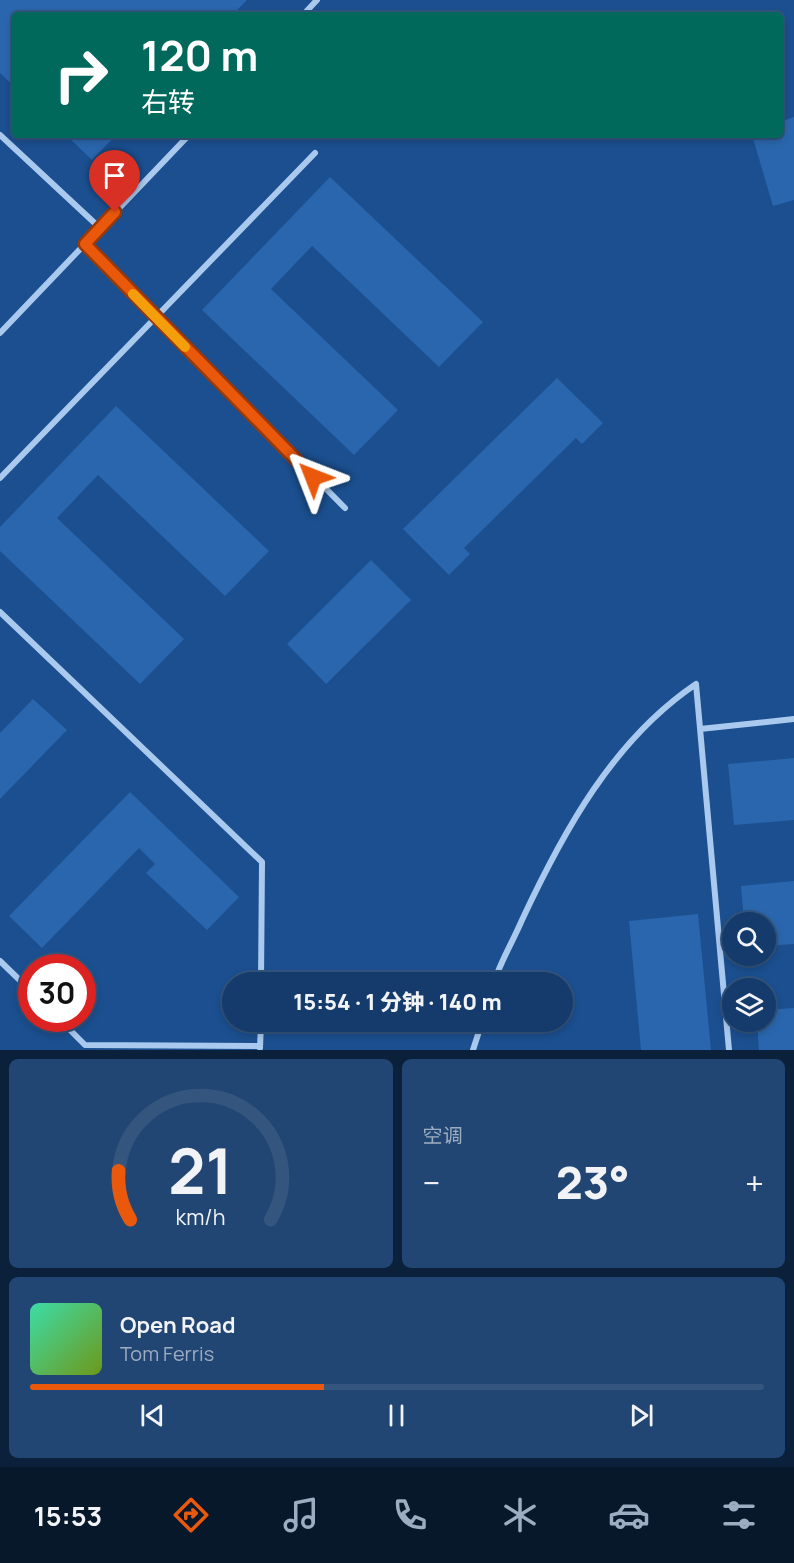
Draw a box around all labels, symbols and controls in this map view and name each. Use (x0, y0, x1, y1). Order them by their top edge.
text: 120 m (141, 26, 258, 84)
icon: right (42, 36, 120, 114)
text: 右转 (141, 83, 195, 120)
pin (89, 150, 140, 212)
icon: arrive (98, 159, 131, 192)
position arrow (281, 445, 345, 509)
map controls (722, 912, 776, 1032)
button: search (722, 912, 776, 966)
speed limit sign: 30 (18, 954, 96, 1032)
button: layers (722, 978, 776, 1032)
text: 15:54 · 1 分钟 · 140 m (293, 987, 502, 1017)
text: 空调 (423, 1122, 463, 1149)
text: 21 (169, 1127, 233, 1213)
text: 23° (556, 1151, 630, 1213)
text: − (423, 1160, 440, 1205)
text: + (745, 1160, 764, 1205)
text: km/h (176, 1203, 226, 1232)
text: Open Road (120, 1310, 235, 1340)
text: Tom Ferris (120, 1340, 214, 1367)
icon: previous (136, 1399, 169, 1432)
icon: pause (380, 1399, 413, 1432)
icon: next (625, 1399, 658, 1432)
icon: directions (170, 1494, 212, 1536)
icon: music (280, 1494, 322, 1536)
icon: phone (389, 1494, 431, 1536)
icon: climate (499, 1494, 541, 1536)
icon: car (608, 1494, 650, 1536)
icon: filters (718, 1494, 760, 1536)
text: 15:53 (34, 1497, 102, 1534)

